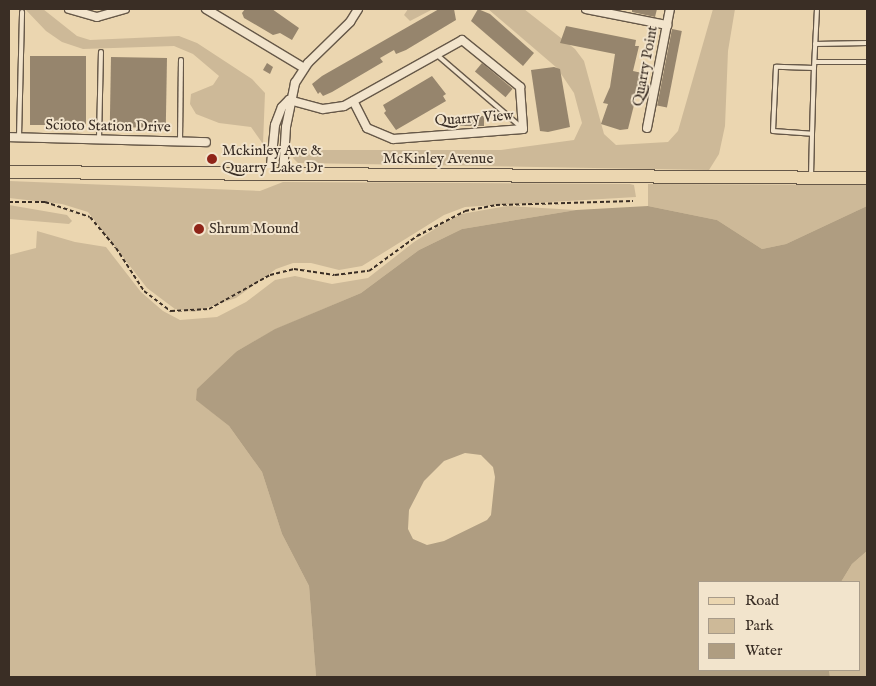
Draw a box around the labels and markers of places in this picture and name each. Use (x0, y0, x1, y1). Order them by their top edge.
place label: Mckinley Ave & Quarry Lake Dr (222, 141, 323, 176)
marker: Mckinley Ave & Quarry Lake Dr (206, 153, 218, 165)
place label: Shrum Mound (209, 220, 299, 238)
marker: Shrum Mound (193, 223, 205, 235)

